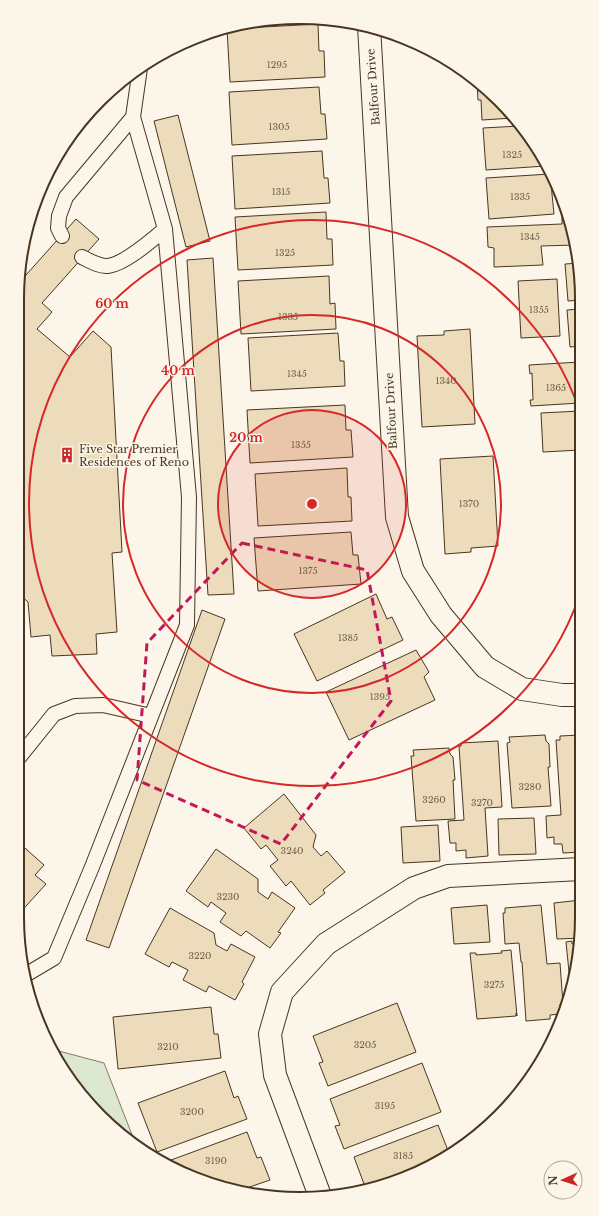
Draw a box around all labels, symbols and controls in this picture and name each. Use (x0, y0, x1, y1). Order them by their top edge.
street label: Balfour Drive (363, 48, 383, 126)
house number: 1295 (267, 59, 287, 70)
house number: 1305 (268, 121, 290, 132)
house number: 1325 (502, 149, 522, 160)
house number: 1315 (272, 186, 290, 197)
house number: 1335 (510, 191, 530, 202)
house number: 1345 (520, 231, 540, 242)
house number: 1325 (275, 247, 295, 258)
text: 60 m (95, 296, 130, 311)
house number: 1355 (529, 304, 549, 315)
house number: 1335 (278, 311, 298, 322)
text: 40 m (161, 363, 195, 378)
house number: 1345 (287, 368, 307, 379)
street label: Balfour Drive (382, 372, 400, 450)
house number: 1340 (435, 375, 457, 386)
house number: 1365 (546, 382, 566, 393)
text: 20 m (229, 430, 263, 445)
house number: 1355 (291, 439, 311, 450)
place label: Five Star Premier Residences of Reno (79, 442, 189, 469)
building icon: Five Star Premier Residences of Reno (58, 446, 76, 464)
centre of rings (305, 497, 319, 511)
house number: 1370 (459, 498, 479, 509)
house number: 1375 (298, 565, 318, 576)
house number: 1385 (338, 632, 358, 643)
house number: 1395 (370, 691, 390, 702)
house number: 3280 (519, 781, 541, 792)
house number: 3260 (422, 794, 446, 805)
house number: 3270 (471, 797, 493, 808)
house number: 3240 (281, 845, 303, 856)
house number: 3230 (216, 891, 240, 902)
house number: 3220 (188, 950, 212, 961)
house number: 3275 (484, 979, 504, 990)
house number: 3205 (354, 1039, 376, 1050)
house number: 3210 (157, 1041, 179, 1052)
house number: 3195 (375, 1100, 395, 1111)
house number: 3200 (180, 1106, 204, 1117)
house number: 3185 (393, 1150, 413, 1161)
house number: 3190 (205, 1155, 227, 1166)
north arrow (543, 1160, 583, 1200)
text: N (546, 1174, 560, 1186)

